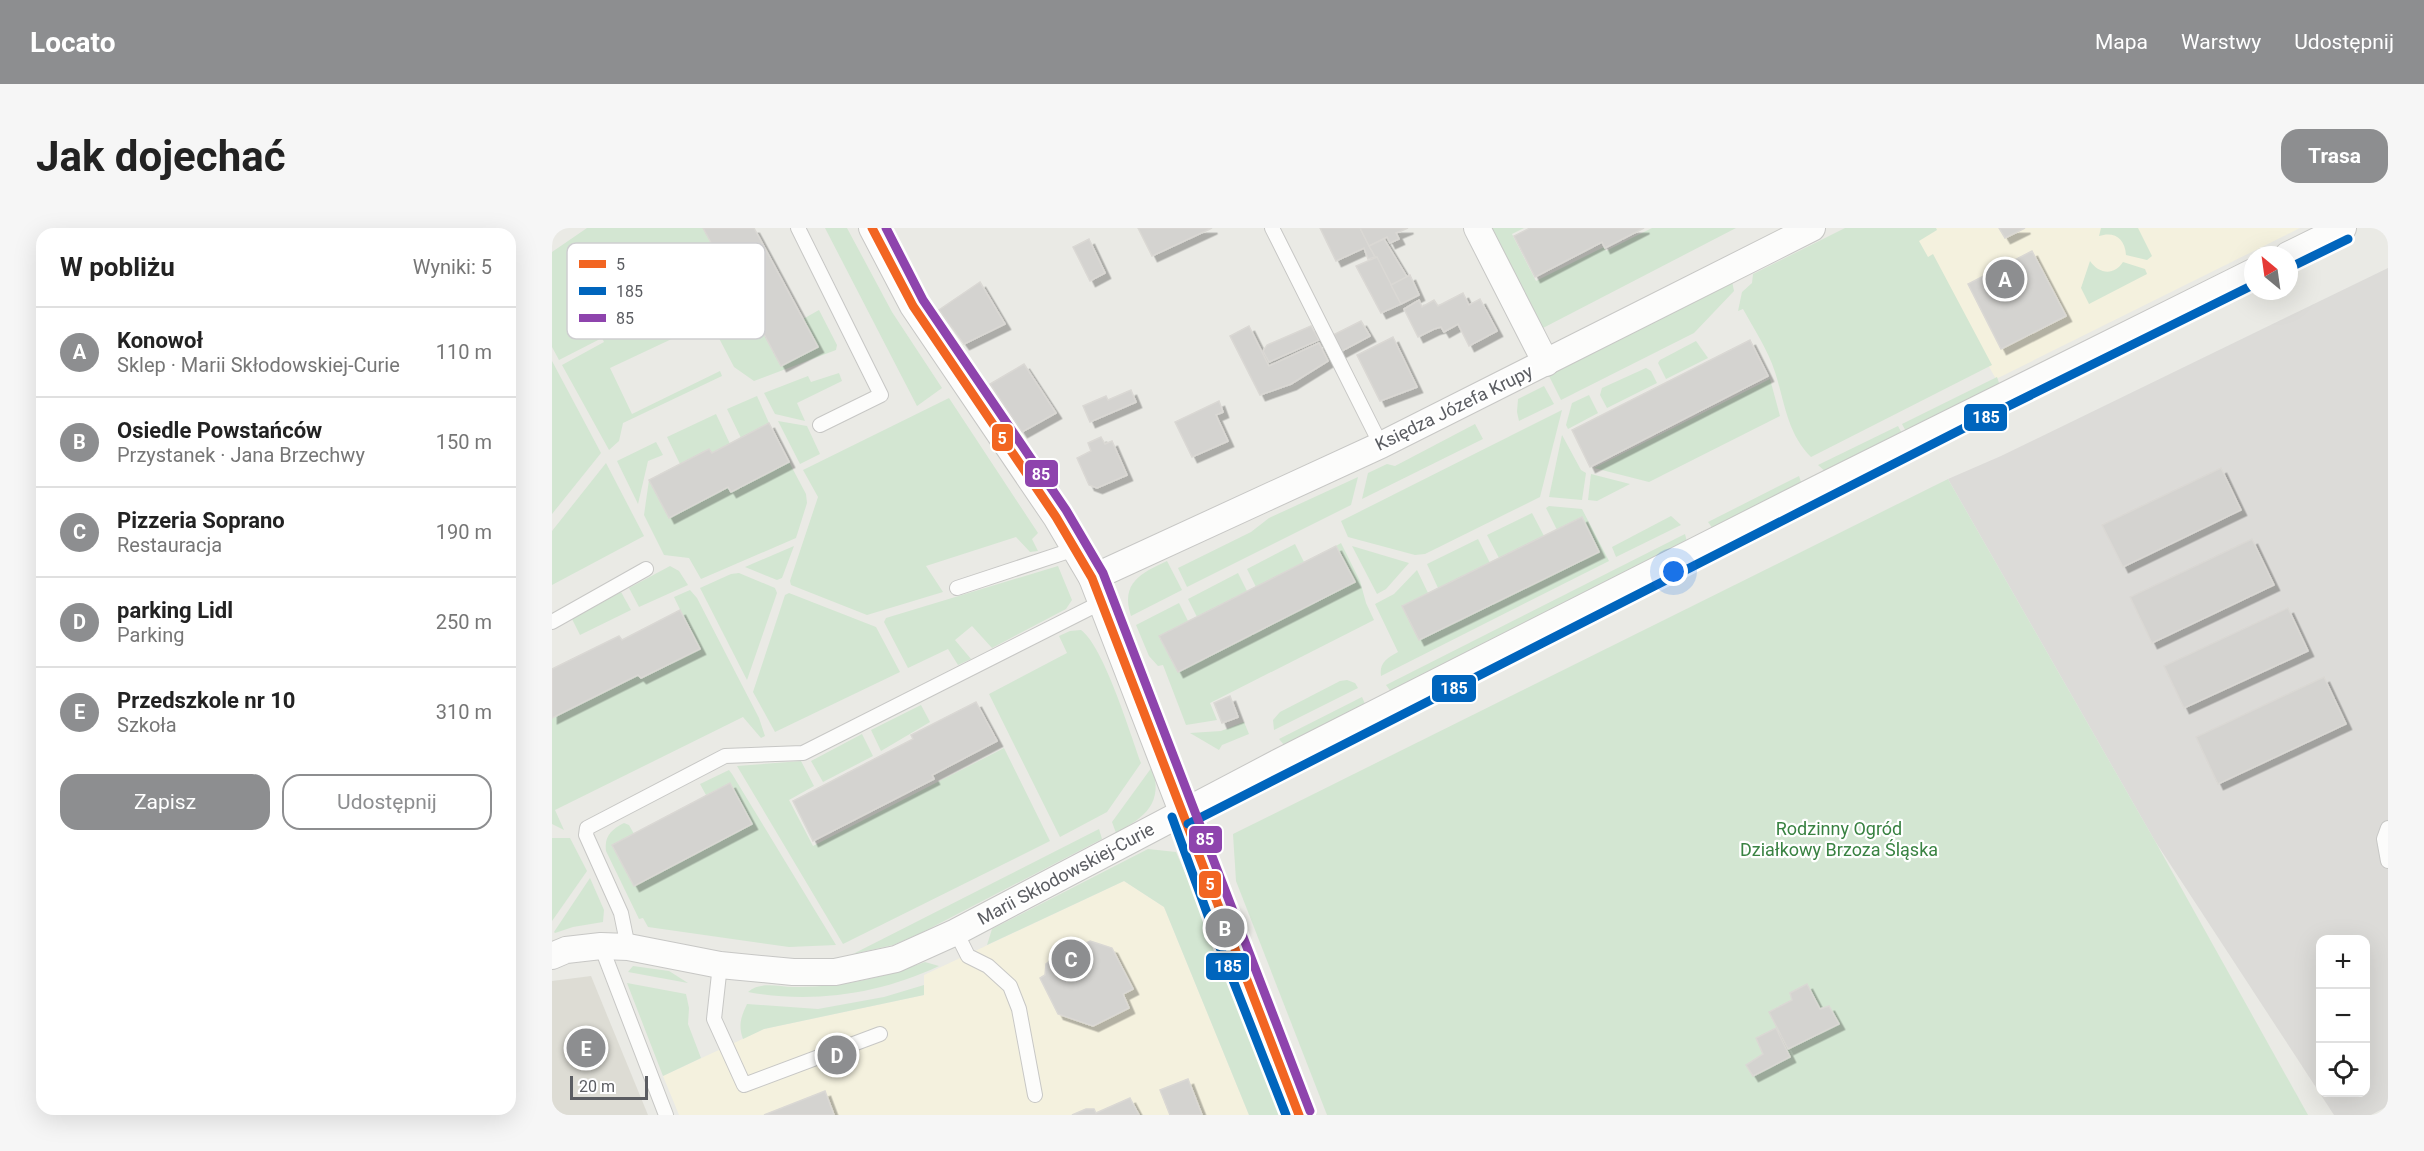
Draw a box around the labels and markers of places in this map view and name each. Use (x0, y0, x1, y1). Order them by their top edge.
pin: A (1986, 256, 2024, 302)
pin: B (1206, 906, 1244, 950)
pin: C (1052, 936, 1090, 982)
pin: E (567, 1026, 606, 1070)
pin: D (818, 1032, 856, 1078)

